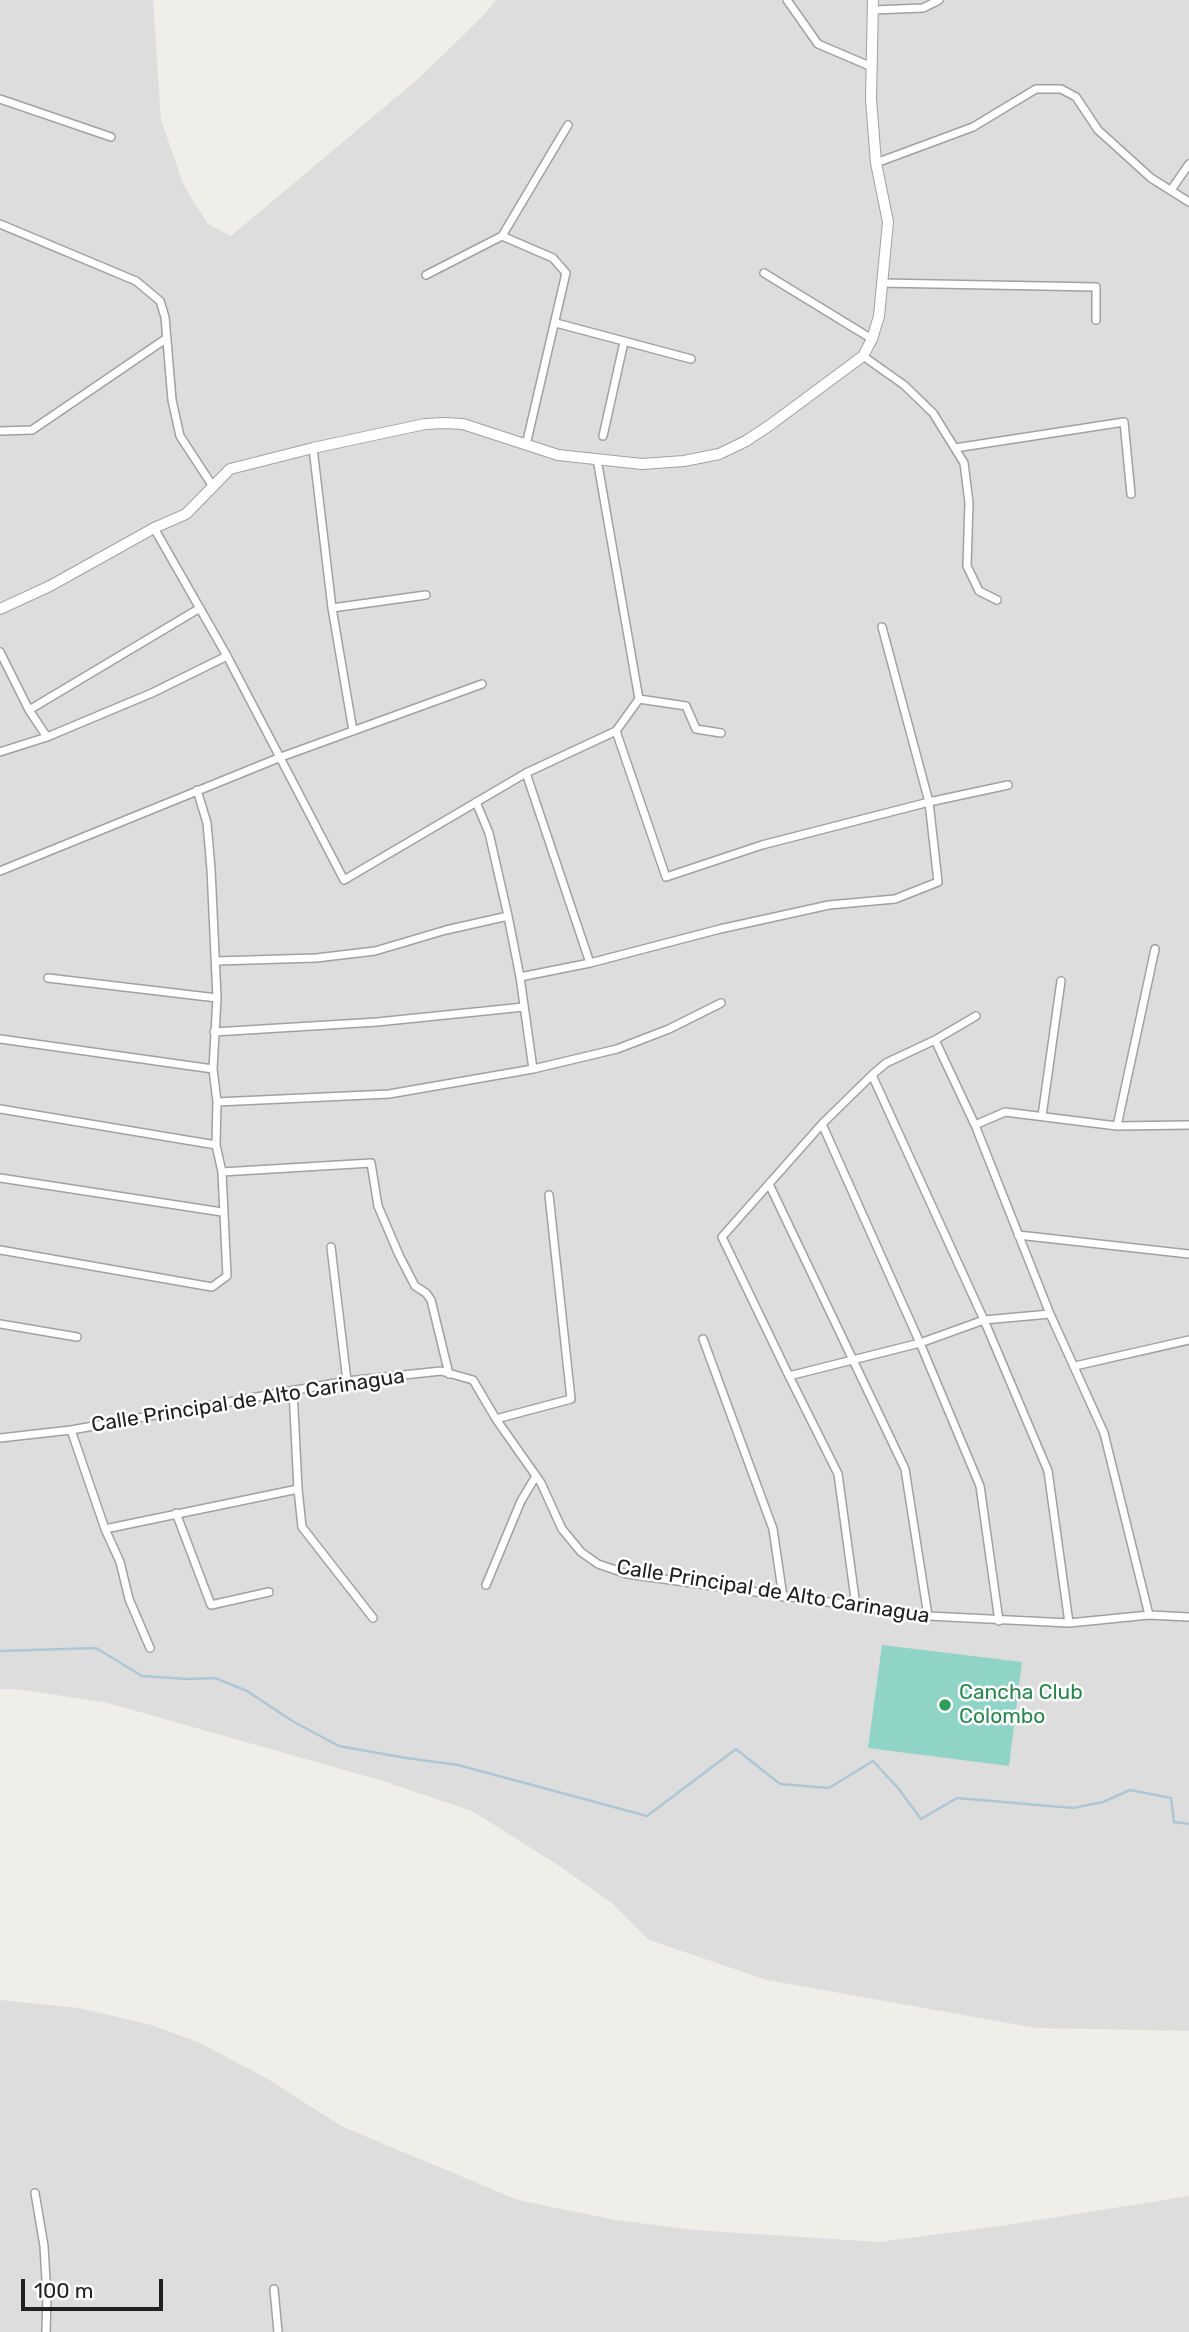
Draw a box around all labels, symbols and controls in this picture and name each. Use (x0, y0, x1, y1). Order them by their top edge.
street label: Calle Principal de Alto Carinagua (90, 1364, 406, 1438)
street label: Calle Principal de Alto Carinagua (615, 1555, 931, 1629)
place label: Cancha Club Colombo (959, 1680, 1083, 1730)
marker: Cancha Club Colombo (937, 1697, 953, 1713)
scale bar (24, 2266, 166, 2310)
text: 100 m (34, 2278, 93, 2303)

